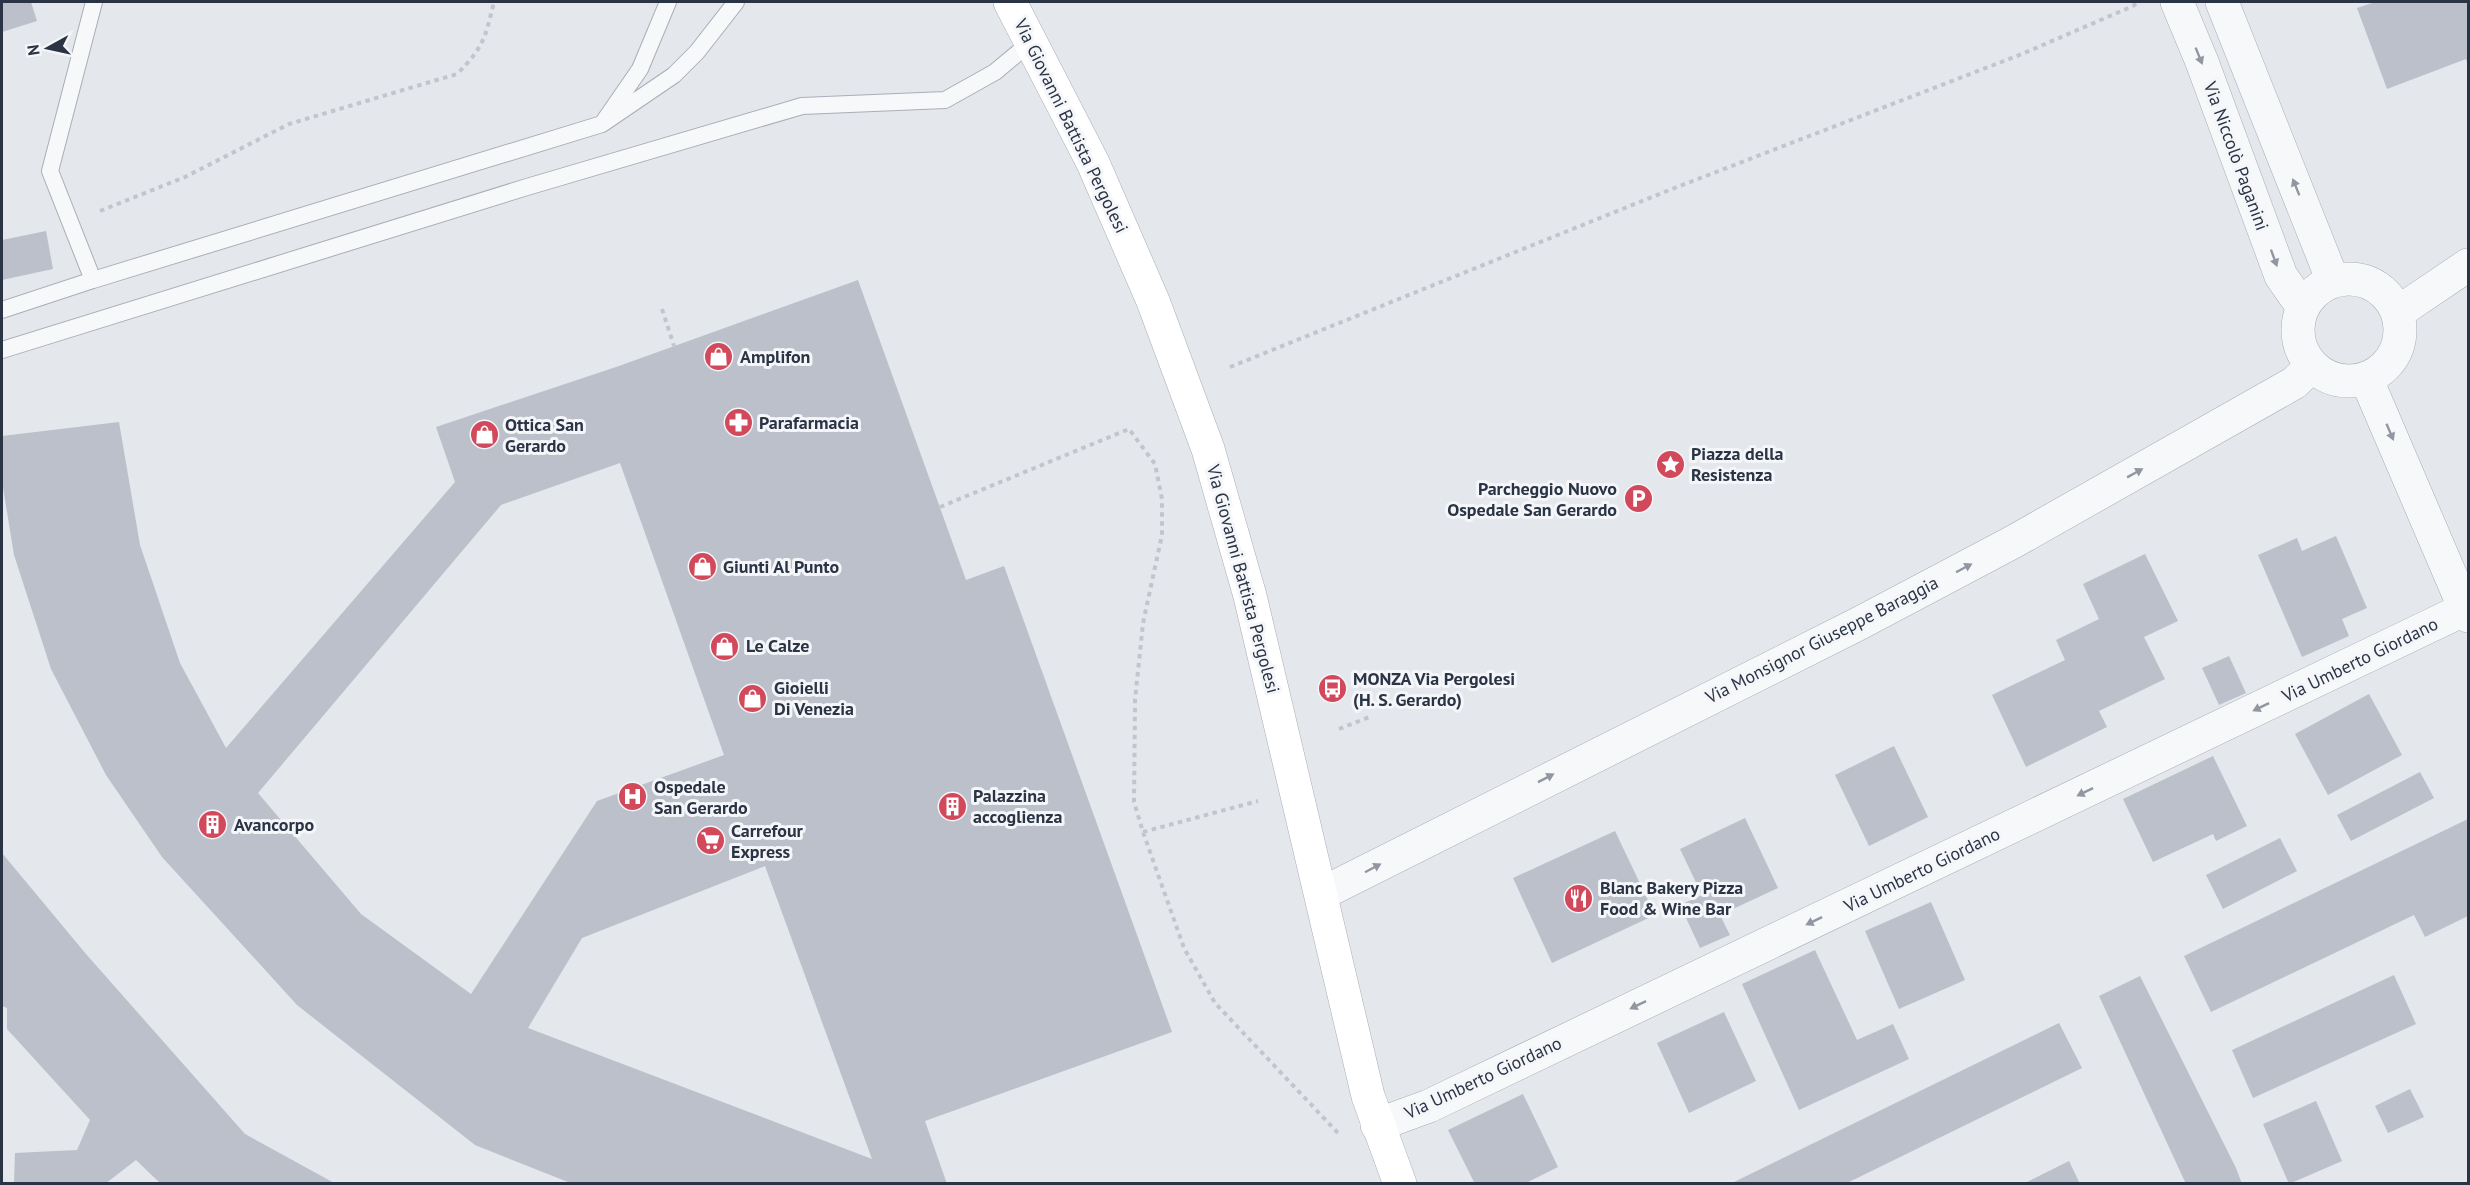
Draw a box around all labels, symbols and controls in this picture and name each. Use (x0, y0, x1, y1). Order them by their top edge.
street label: Via Giovanni Battista Pergolesi (1009, 14, 1133, 237)
north arrow (18, 18, 78, 78)
text: N (23, 43, 44, 57)
one-way arrow (2194, 47, 2204, 65)
street label: Via Niccolò Paganini (2199, 77, 2274, 233)
one-way arrow (2291, 178, 2300, 196)
one-way arrow (2270, 249, 2279, 267)
shop icon: Amplifon (703, 341, 735, 373)
place label: Amplifon (740, 345, 810, 368)
pharmacy icon: Parafarmacia (722, 407, 754, 439)
place label: Parafarmacia (759, 411, 859, 434)
place label: Ottica San Gerardo (505, 413, 584, 457)
shop icon: Ottica San Gerardo (468, 419, 500, 451)
one-way arrow (2385, 423, 2394, 440)
place label: Piazza della Resistenza (1691, 442, 1783, 486)
place icon: Piazza della Resistenza (1654, 448, 1686, 480)
street label: Via Giovanni Battista Pergolesi (1202, 461, 1285, 696)
one-way arrow (2126, 468, 2143, 478)
place label: Parcheggio Nuovo Ospedale San Gerardo (1447, 477, 1617, 521)
parking icon: Parcheggio Nuovo Ospedale San Gerardo (1622, 483, 1654, 515)
shop icon: Giunti Al Punto (686, 551, 718, 583)
place label: Giunti Al Punto (723, 555, 839, 578)
one-way arrow (1956, 563, 1973, 573)
street label: Via Monsignor Giuseppe Baraggia (1701, 571, 1942, 709)
street label: Via Umberto Giordano (2277, 612, 2442, 708)
shop icon: Le Calze (709, 630, 741, 662)
place label: Le Calze (746, 634, 809, 657)
place label: MONZA Via Pergolesi (H. S. Gerardo) (1353, 667, 1515, 711)
bus stop icon: MONZA Via Pergolesi (H. S. Gerardo) (1316, 673, 1348, 705)
place label: Gioielli Di Venezia (774, 676, 854, 720)
shop icon: Gioielli Di Venezia (737, 682, 769, 714)
one-way arrow (2252, 703, 2269, 712)
one-way arrow (1538, 774, 1555, 783)
place label: Ospedale San Gerardo (654, 775, 748, 819)
hospital icon: Ospedale San Gerardo (617, 781, 649, 813)
place label: Palazzina accoglienza (973, 784, 1063, 828)
one-way arrow (2076, 787, 2093, 796)
building icon: Palazzina accoglienza (936, 790, 968, 822)
building icon: Avancorpo (197, 809, 229, 841)
place label: Avancorpo (234, 813, 314, 836)
place label: Carrefour Express (731, 819, 804, 863)
street label: Via Umberto Giordano (1839, 822, 2004, 918)
supermarket icon: Carrefour Express (694, 825, 726, 857)
one-way arrow (1365, 863, 1382, 873)
place label: Blanc Bakery Pizza Food & Wine Bar (1600, 876, 1743, 920)
restaurant icon: Blanc Bakery Pizza Food & Wine Bar (1563, 882, 1595, 914)
one-way arrow (1806, 917, 1823, 926)
one-way arrow (1630, 1001, 1647, 1010)
street label: Via Umberto Giordano (1400, 1031, 1565, 1124)

